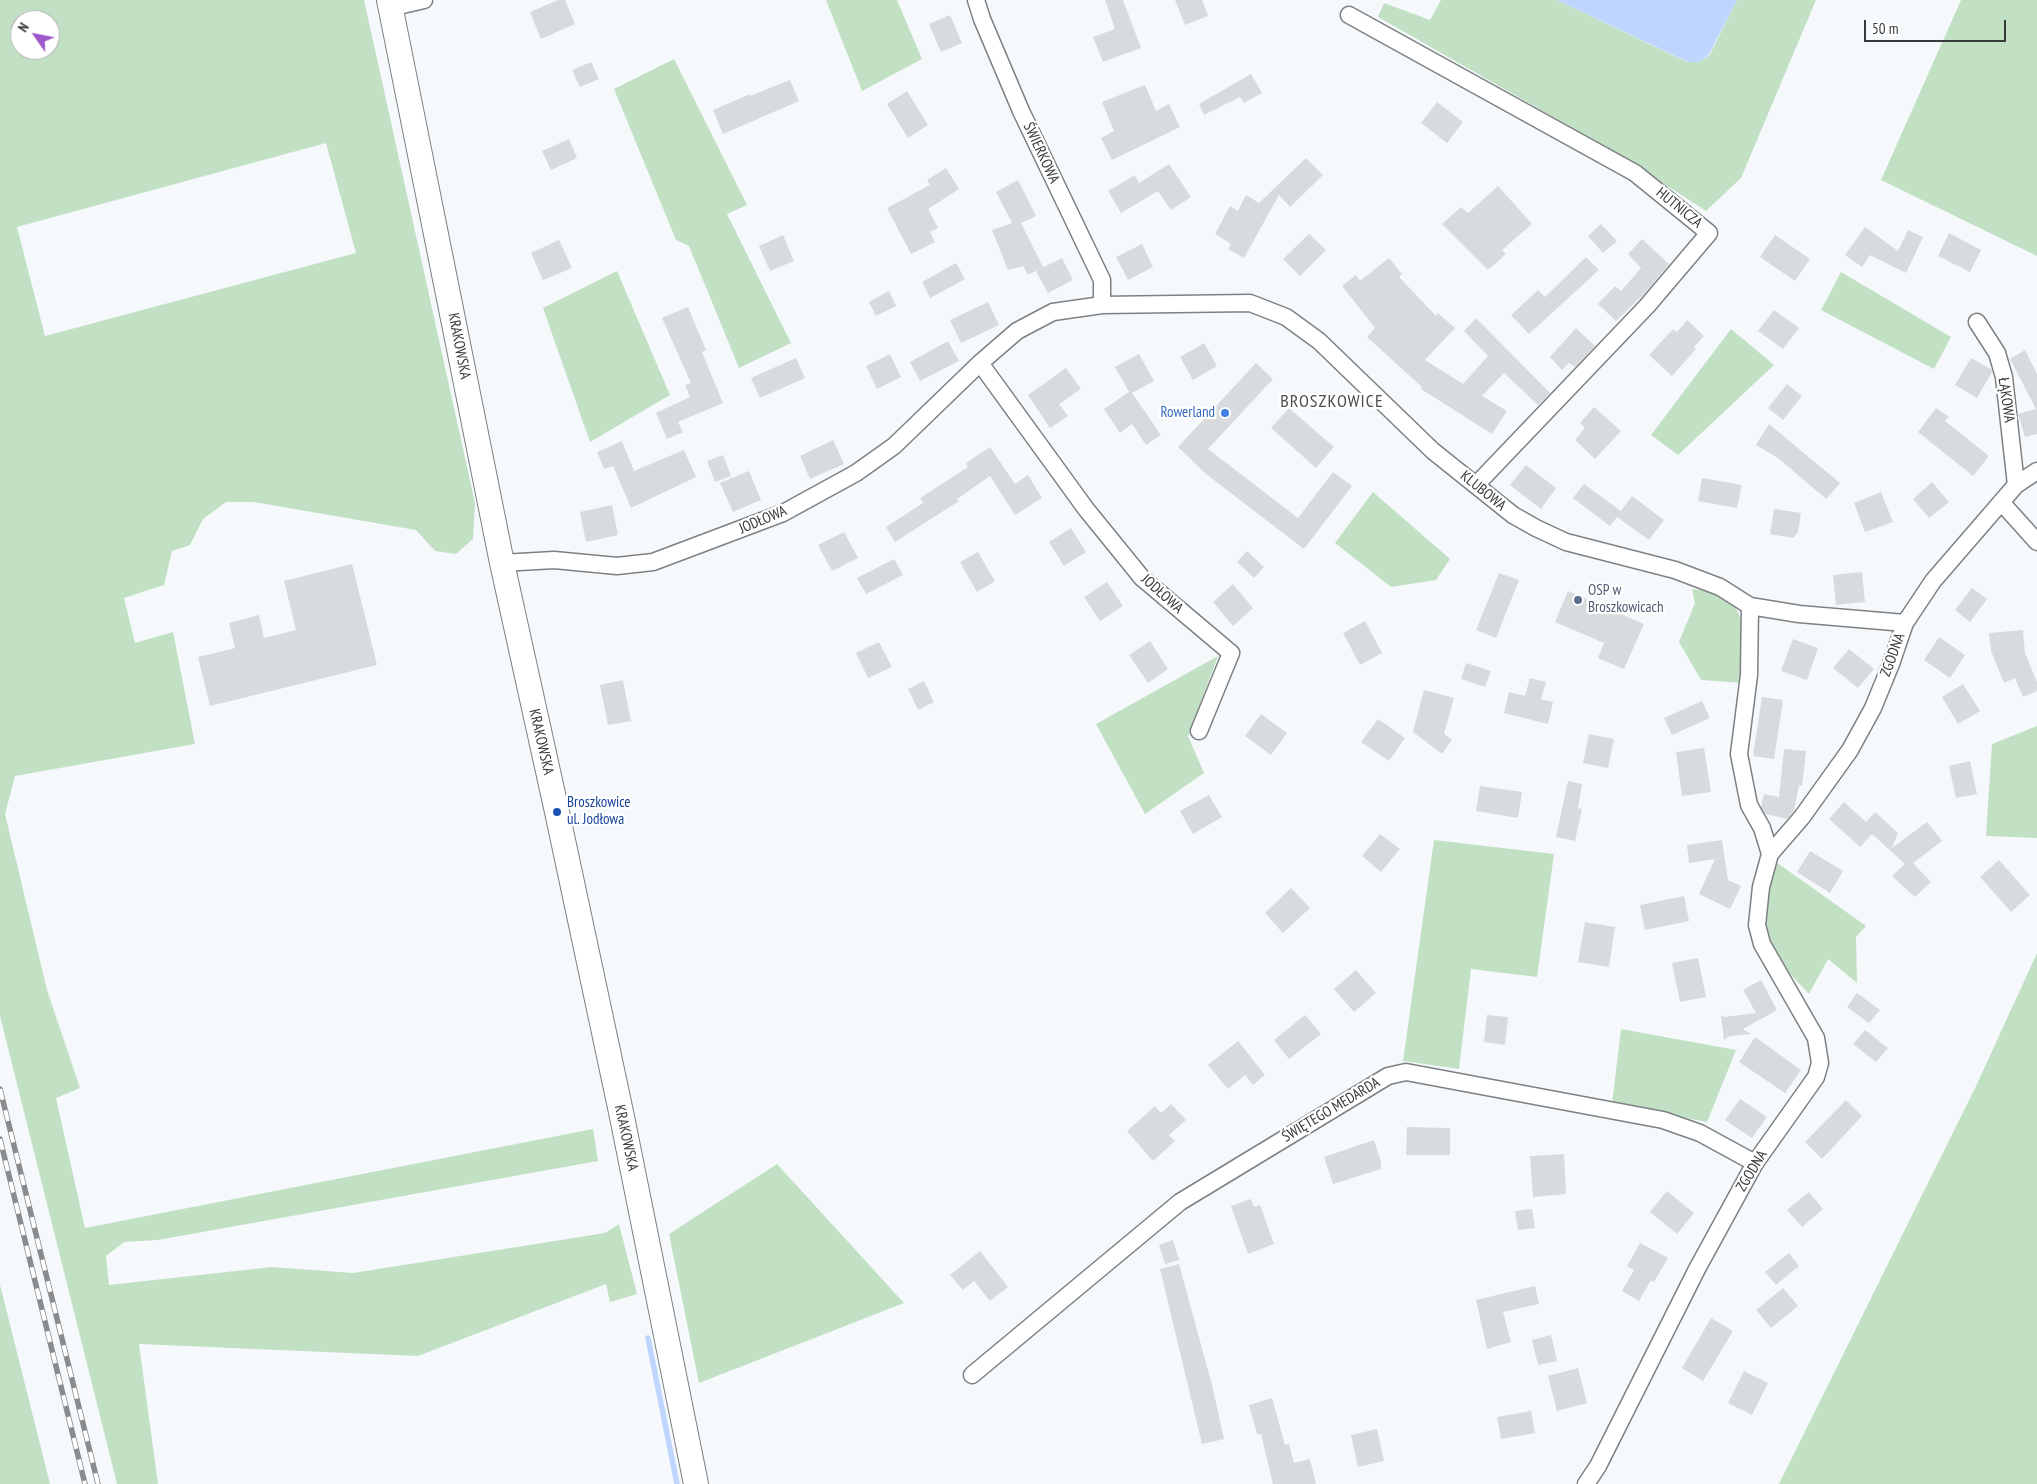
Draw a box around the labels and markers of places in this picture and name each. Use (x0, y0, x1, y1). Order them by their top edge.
place label: Rowerland (1160, 404, 1215, 422)
marker: Rowerland (1219, 407, 1231, 419)
place label: OSP w Broszkowicach (1588, 582, 1664, 617)
marker: OSP w Broszkowicach (1572, 594, 1584, 606)
place label: Broszkowice ul. Jodłowa (567, 794, 631, 829)
marker: Broszkowice ul. Jodłowa (551, 806, 563, 818)

